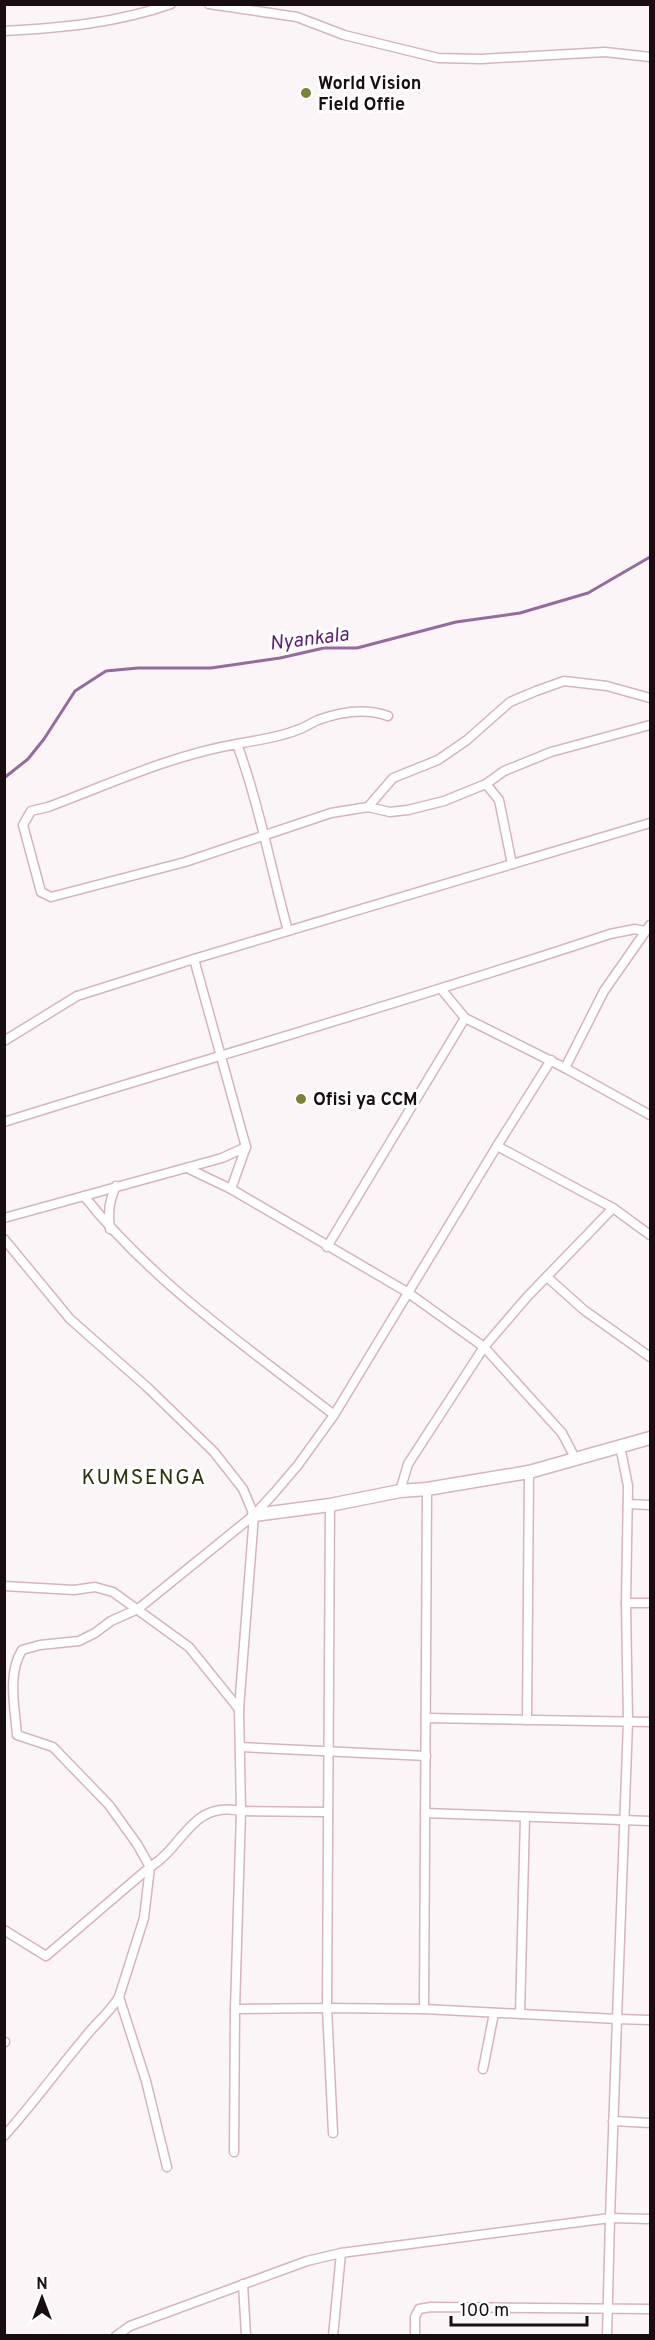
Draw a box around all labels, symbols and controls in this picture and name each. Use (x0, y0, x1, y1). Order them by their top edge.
place label: World Vision Field Offie (318, 73, 421, 117)
marker: World Vision Field Offie (299, 86, 313, 100)
water label: Nyankala (268, 622, 351, 658)
place label: Ofisi ya CCM (313, 1089, 418, 1112)
marker: Ofisi ya CCM (294, 1092, 308, 1106)
district label: KUMSENGA (82, 1465, 206, 1492)
north arrow (12, 2268, 72, 2328)
text: N (36, 2275, 48, 2295)
scale bar (451, 2289, 588, 2327)
text: 100 m (460, 2300, 509, 2323)

